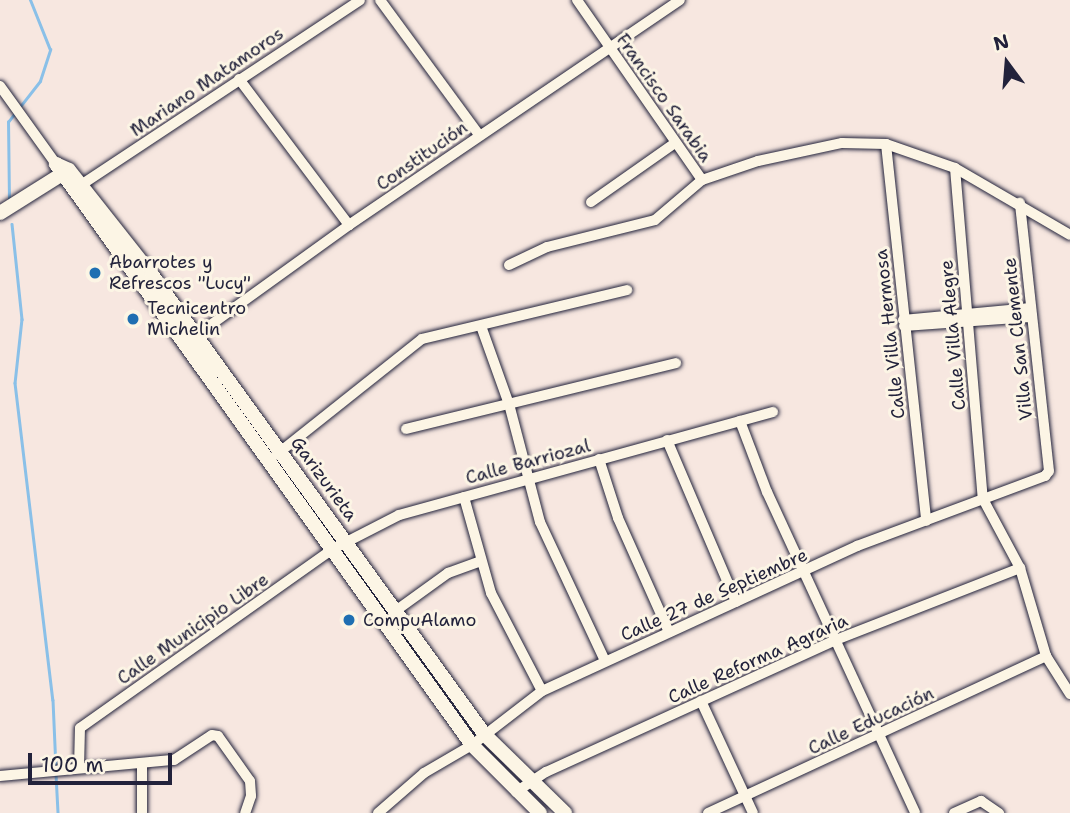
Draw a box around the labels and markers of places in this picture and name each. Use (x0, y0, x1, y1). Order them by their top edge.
place label: Abarrotes y Refrescos "Lucy" (109, 252, 251, 294)
marker: Abarrotes y Refrescos "Lucy" (87, 265, 103, 281)
place label: Tecnicentro Michelin (147, 298, 246, 340)
marker: Tecnicentro Michelin (125, 311, 141, 327)
place label: CompuAlamo (363, 609, 476, 631)
marker: CompuAlamo (341, 612, 357, 628)

